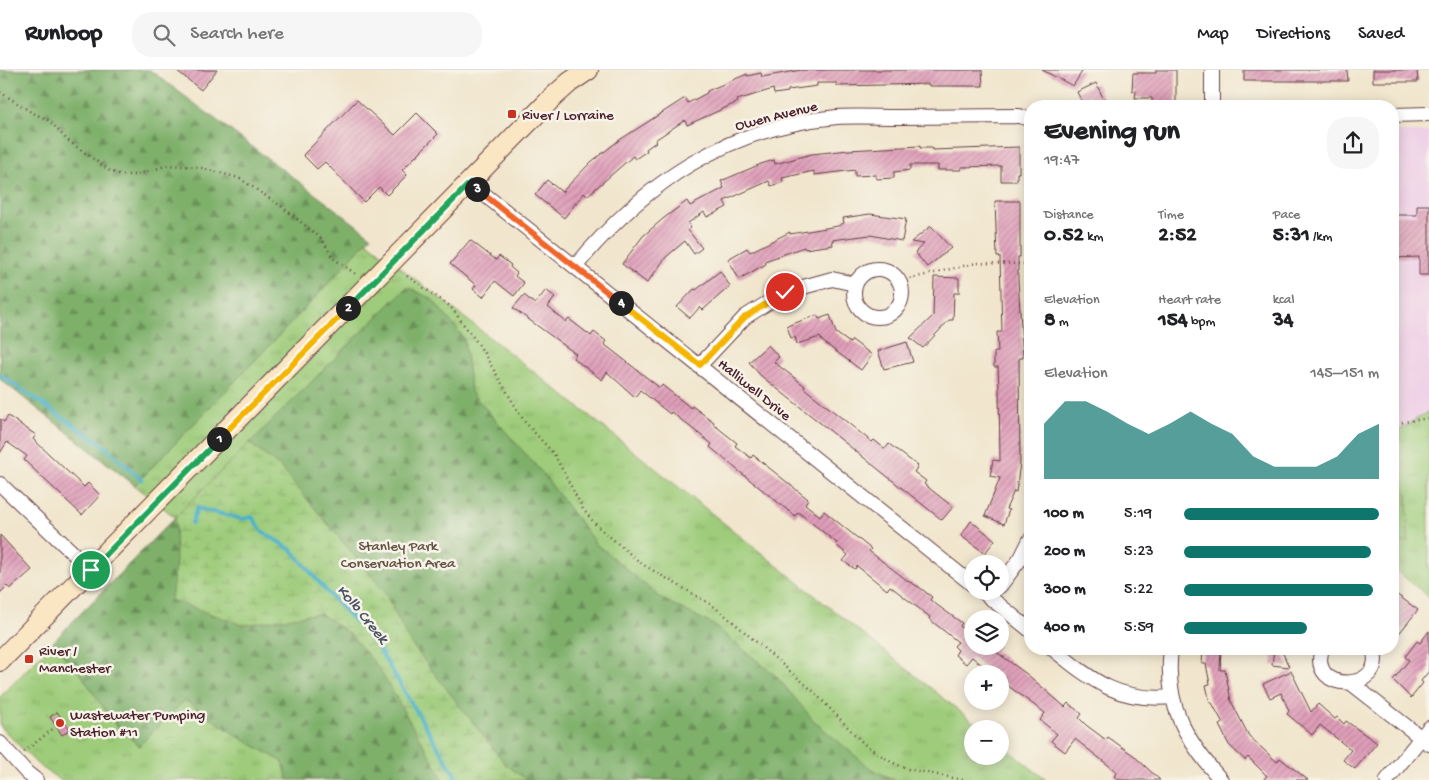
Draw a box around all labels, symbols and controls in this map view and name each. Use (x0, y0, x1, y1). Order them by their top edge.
search box (132, 12, 482, 57)
text: Runloop (25, 20, 102, 49)
icon: search (150, 21, 178, 49)
text: Search here (190, 23, 284, 46)
text: Map (1197, 24, 1229, 45)
text: Directions (1257, 24, 1330, 45)
text: Saved (1358, 24, 1404, 45)
street label: Owen Avenue (733, 98, 820, 136)
place label: River / Lorraine (522, 107, 614, 125)
marker: River / Lorraine (506, 108, 518, 120)
text: Evening run (1044, 116, 1180, 149)
button: share (1327, 117, 1379, 169)
text: 19:47 (1044, 152, 1079, 171)
pin: 3 (464, 176, 490, 202)
text: 3 (474, 181, 481, 198)
text: Distance (1044, 207, 1093, 224)
text: Time (1158, 207, 1184, 224)
text: Pace (1273, 207, 1300, 224)
text: 0.52 (1044, 224, 1084, 249)
text: 2:52 (1158, 224, 1197, 249)
text: 5:31 (1273, 224, 1310, 249)
text: km (1084, 229, 1103, 246)
text: /km (1310, 229, 1333, 246)
pin (764, 271, 806, 313)
icon: check (771, 278, 799, 306)
pin: 4 (608, 290, 634, 316)
text: Elevation (1044, 292, 1100, 309)
text: Heart rate (1158, 292, 1221, 309)
text: kcal (1273, 292, 1295, 309)
text: 4 (618, 295, 625, 312)
pin: 2 (336, 296, 360, 320)
text: 2 (345, 300, 352, 317)
text: 8 (1044, 309, 1056, 334)
text: 154 (1158, 309, 1188, 334)
text: 34 (1273, 309, 1294, 334)
text: m (1056, 314, 1069, 331)
text: bpm (1188, 314, 1215, 331)
street label: Halliwell Drive (714, 356, 794, 426)
text: Elevation (1044, 365, 1108, 384)
text: 145–151 m (1310, 365, 1379, 384)
pin: 1 (206, 426, 232, 452)
text: 1 (217, 431, 222, 448)
text: 100 m (1044, 505, 1084, 524)
text: 5:19 (1124, 505, 1152, 524)
park label: Stanley Park Conservation Area (341, 538, 456, 573)
text: 200 m (1044, 543, 1085, 562)
text: 5:23 (1124, 543, 1154, 562)
pin (70, 549, 112, 591)
map controls (964, 555, 1009, 765)
button: locate (964, 555, 1009, 600)
icon: arrive (77, 556, 105, 584)
text: 300 m (1044, 581, 1086, 600)
text: 5:22 (1124, 581, 1153, 600)
water label: Kolb Creek (331, 582, 393, 650)
button: layers (964, 610, 1009, 655)
text: 400 m (1044, 619, 1085, 638)
text: 5:59 (1124, 619, 1154, 638)
place label: River / Manchester (39, 643, 112, 678)
marker: River / Manchester (23, 653, 35, 665)
button: + (964, 665, 1009, 710)
place label: Wastewater Pumping Station #11 (70, 707, 205, 742)
marker: Wastewater Pumping Station #11 (54, 717, 66, 729)
button: − (964, 720, 1009, 765)

